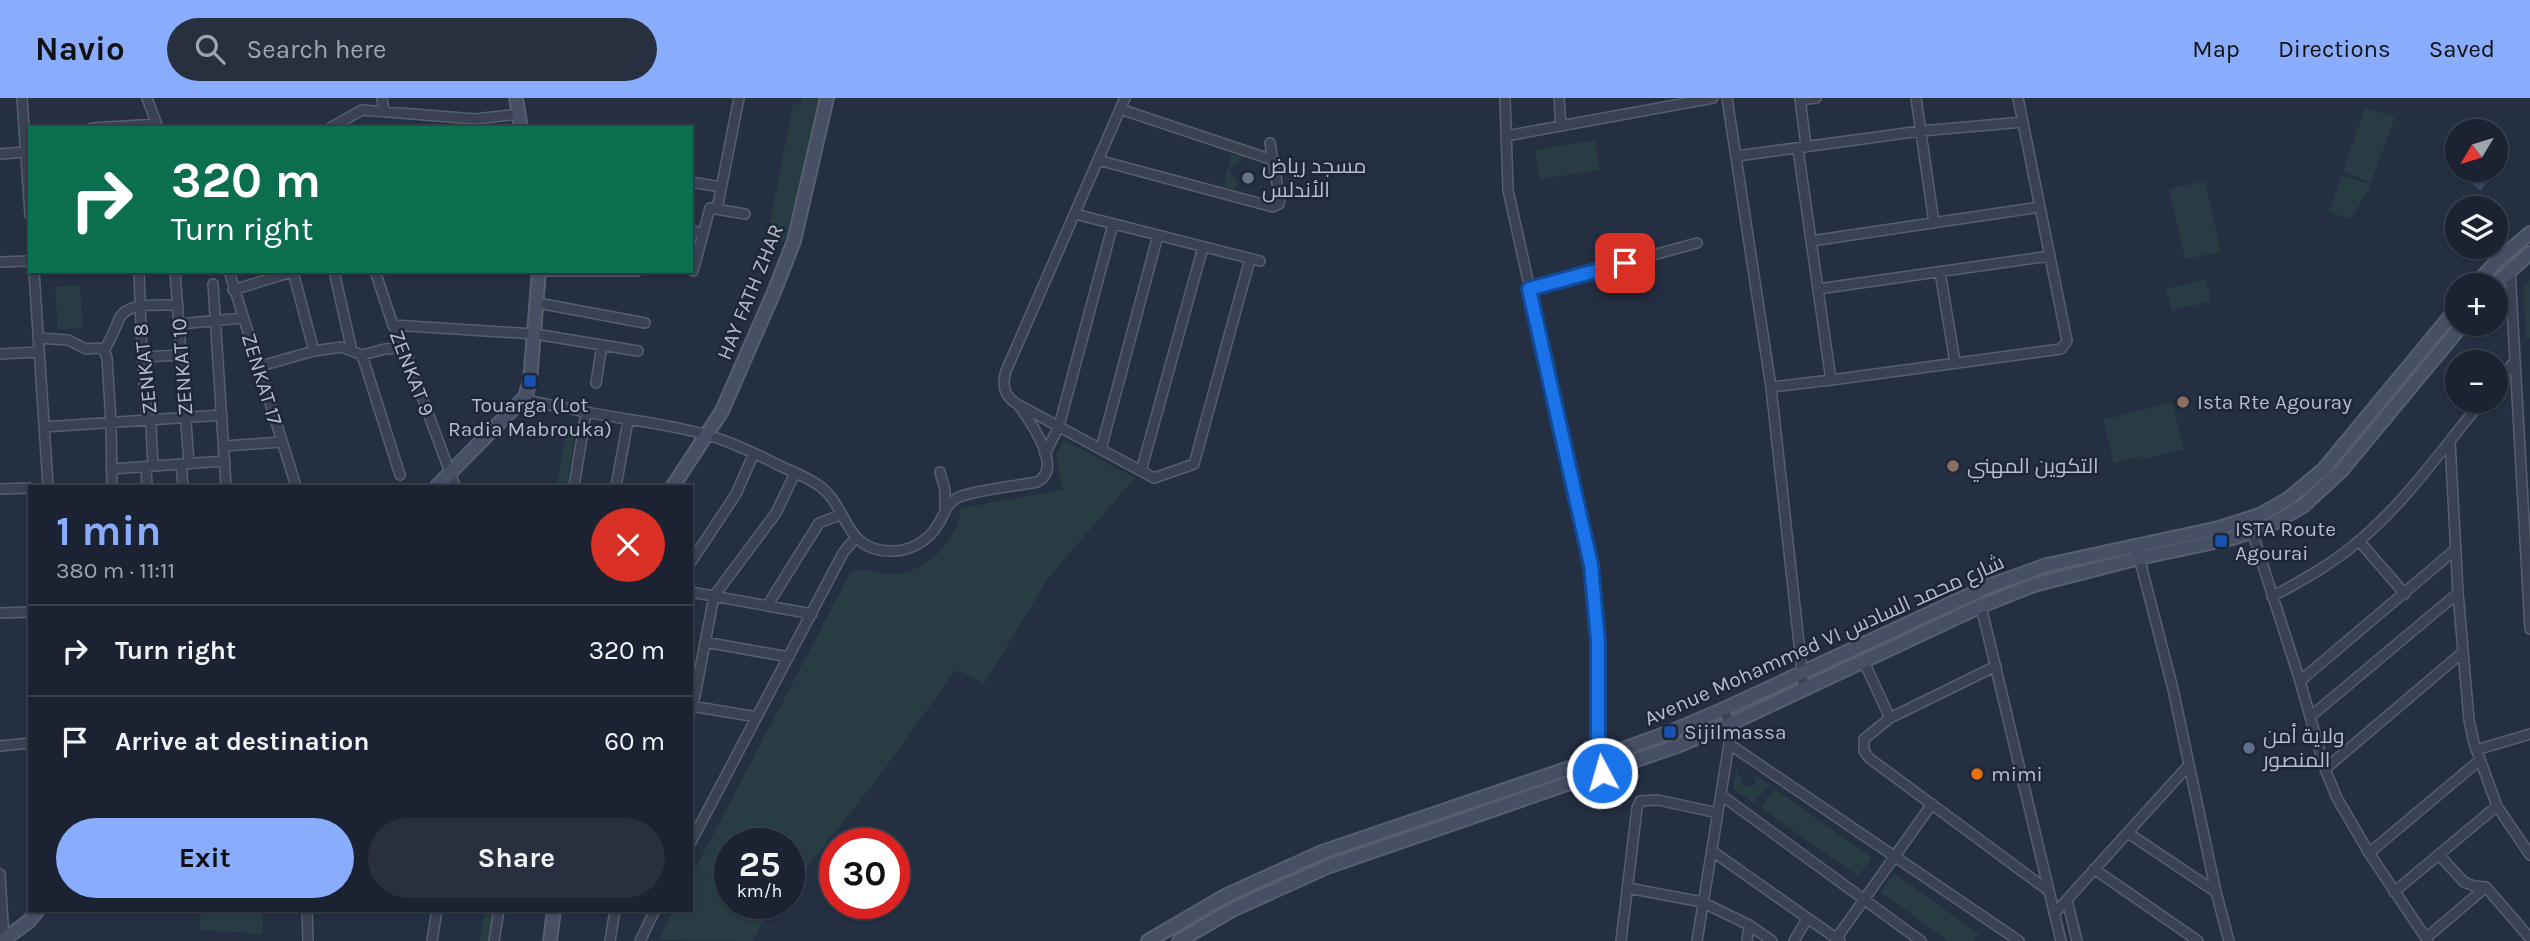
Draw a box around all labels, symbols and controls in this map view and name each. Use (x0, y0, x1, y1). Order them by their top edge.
search box (167, 18, 657, 81)
text: Navio (35, 30, 125, 68)
icon: search (191, 30, 229, 68)
text: Search here (247, 34, 386, 65)
text: Map (2192, 35, 2240, 63)
text: Directions (2278, 35, 2391, 63)
text: Saved (2429, 35, 2495, 63)
north arrow (2445, 119, 2508, 182)
map controls (2445, 119, 2508, 413)
text: 320 m (171, 152, 321, 209)
icon: right (56, 154, 147, 245)
place label: مسجد رياض الأندلس (1262, 154, 1366, 203)
marker: مسجد رياض الأندلس (1240, 170, 1256, 186)
button: layers (2445, 196, 2508, 259)
text: Turn right (171, 211, 313, 248)
street label: HAY FATH ZHAR (712, 221, 788, 363)
pin (1595, 233, 1655, 293)
icon: arrive (1606, 244, 1644, 282)
button: + (2445, 273, 2508, 336)
street label: ZENKAT 10 (167, 318, 197, 416)
street label: ZENKAT 8 (128, 323, 162, 415)
street label: ZENKAT 9 (385, 327, 439, 419)
street label: ZENKAT 17 (237, 330, 287, 428)
button: − (2445, 350, 2508, 413)
marker: Touarga (Lot Radia Mabrouka) (522, 373, 538, 389)
place label: Ista Rte Agouray (2197, 390, 2352, 414)
place label: Touarga (Lot Radia Mabrouka) (448, 393, 612, 441)
marker: Ista Rte Agouray (2175, 394, 2191, 410)
place label: التكوين المهني (1967, 454, 2099, 482)
marker: التكوين المهني (1945, 458, 1961, 474)
text: 1 min (56, 506, 161, 556)
button: close (591, 508, 665, 582)
place label: ISTA Route Agourai (2235, 517, 2336, 565)
marker: ISTA Route Agourai (2213, 533, 2229, 549)
street label: Avenue Mohammed VI شارع محمد السادس (1640, 549, 2008, 732)
text: 380 m · 11:11 (56, 557, 175, 584)
icon: right (56, 632, 94, 670)
text: Turn right (115, 635, 236, 666)
text: 320 m (589, 635, 665, 666)
place label: Sijilmassa (1684, 720, 1787, 744)
icon: arrive (56, 723, 94, 761)
place label: ولاية أمن المنصور (2262, 723, 2345, 772)
marker: Sijilmassa (1662, 724, 1678, 740)
text: Arrive at destination (115, 726, 369, 757)
text: 60 m (604, 726, 665, 757)
position arrow (1565, 736, 1639, 810)
marker: ولاية أمن المنصور (2241, 740, 2257, 756)
place label: mimi (1991, 762, 2043, 786)
marker: mimi (1969, 766, 1985, 782)
button: Exit (56, 818, 354, 898)
button: Share (368, 818, 665, 898)
speed limit sign: 30 (819, 828, 910, 919)
text: 25 (739, 844, 780, 885)
text: km/h (737, 880, 782, 902)

